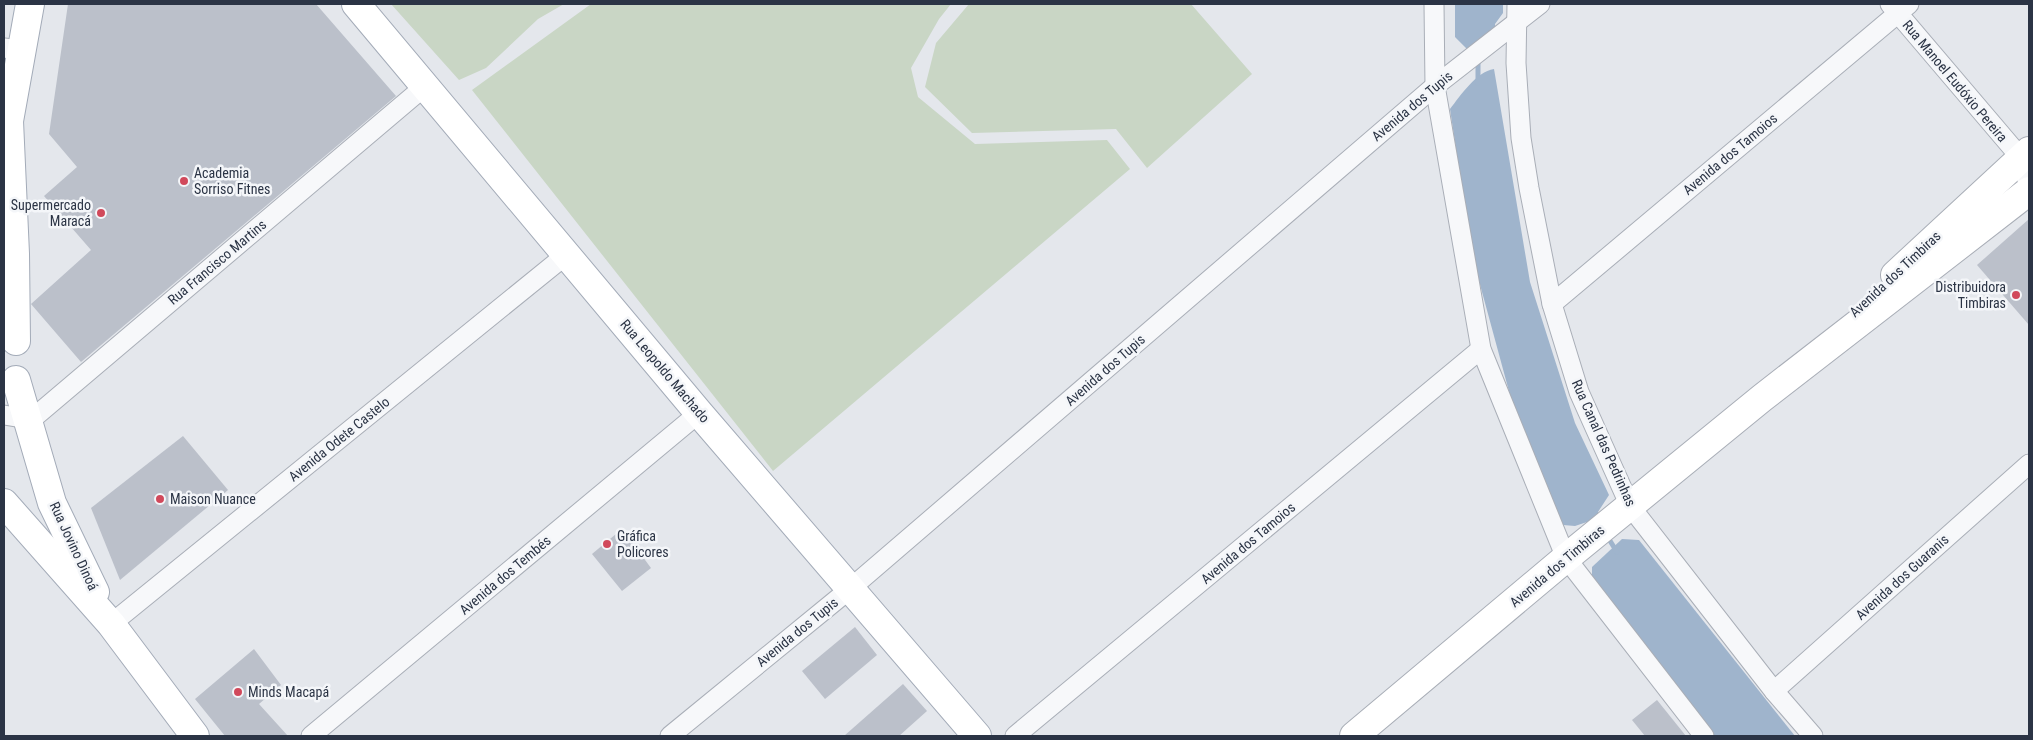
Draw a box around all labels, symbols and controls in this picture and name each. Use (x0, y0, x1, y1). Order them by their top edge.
street label: Rua Manoel Eudóxio Pereira (1899, 17, 2011, 145)
street label: Avenida dos Tupis (1368, 68, 1456, 144)
street label: Avenida dos Tamoios (1680, 110, 1780, 198)
place label: Academia Sorriso Fitnes (194, 165, 270, 197)
marker: Academia Sorriso Fitnes (178, 175, 190, 187)
place label: Supermercado Maracá (11, 197, 91, 229)
marker: Supermercado Maracá (95, 207, 107, 219)
street label: Rua Francisco Martins (165, 216, 269, 308)
street label: Avenida dos Timbiras (1846, 228, 1944, 320)
place label: Distribuidora Timbiras (1935, 279, 2006, 311)
marker: Distribuidora Timbiras (2010, 289, 2022, 301)
street label: Rua Leopoldo Machado (617, 316, 713, 426)
street label: Avenida dos Tupis (1062, 331, 1148, 409)
street label: Rua Canal das Pedrinhas (1569, 377, 1639, 509)
street label: Avenida Odete Castelo (285, 393, 393, 485)
place label: Maison Nuance (170, 491, 256, 507)
marker: Maison Nuance (154, 493, 166, 505)
street label: Rua Jovino Dinoá (47, 499, 101, 593)
street label: Avenida dos Tamoios (1198, 499, 1298, 587)
street label: Avenida dos Timbiras (1506, 522, 1608, 610)
place label: Gráfica Policores (617, 528, 669, 560)
street label: Avenida dos Guaranis (1852, 531, 1952, 623)
street label: Avenida dos Tembés (456, 532, 554, 618)
marker: Gráfica Policores (601, 538, 613, 550)
street label: Avenida dos Tupis (753, 594, 841, 670)
place label: Minds Macapá (248, 684, 329, 700)
marker: Minds Macapá (232, 686, 244, 698)

